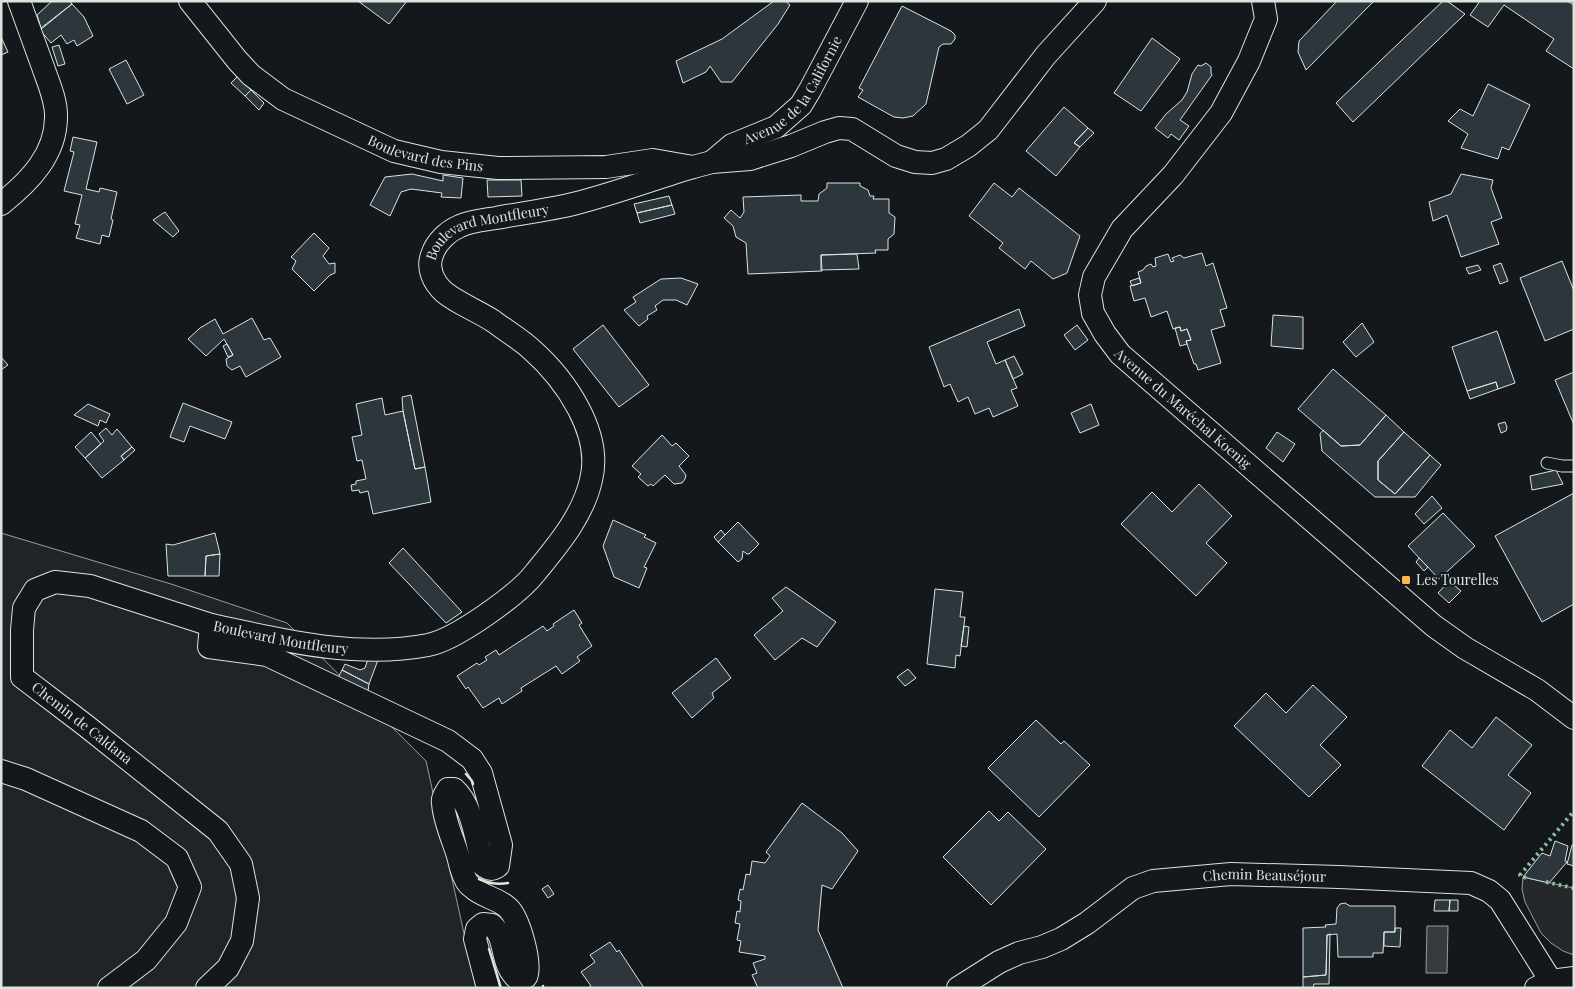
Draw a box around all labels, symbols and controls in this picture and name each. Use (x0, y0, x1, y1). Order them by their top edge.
street label: Avenue de la Californie (740, 32, 846, 149)
street label: Boulevard des Pins (365, 130, 484, 175)
street label: Boulevard Montfleury (421, 199, 550, 263)
street label: Avenue du Maréchal Koenig (1110, 343, 1256, 473)
place label: Les Tourelles (1416, 570, 1499, 589)
marker: Les Tourelles (1400, 574, 1412, 586)
street label: Boulevard Montfleury (212, 616, 349, 658)
street label: Chemin de Caldana (28, 677, 137, 768)
street label: Chemin Beauséjour (1202, 864, 1327, 886)

